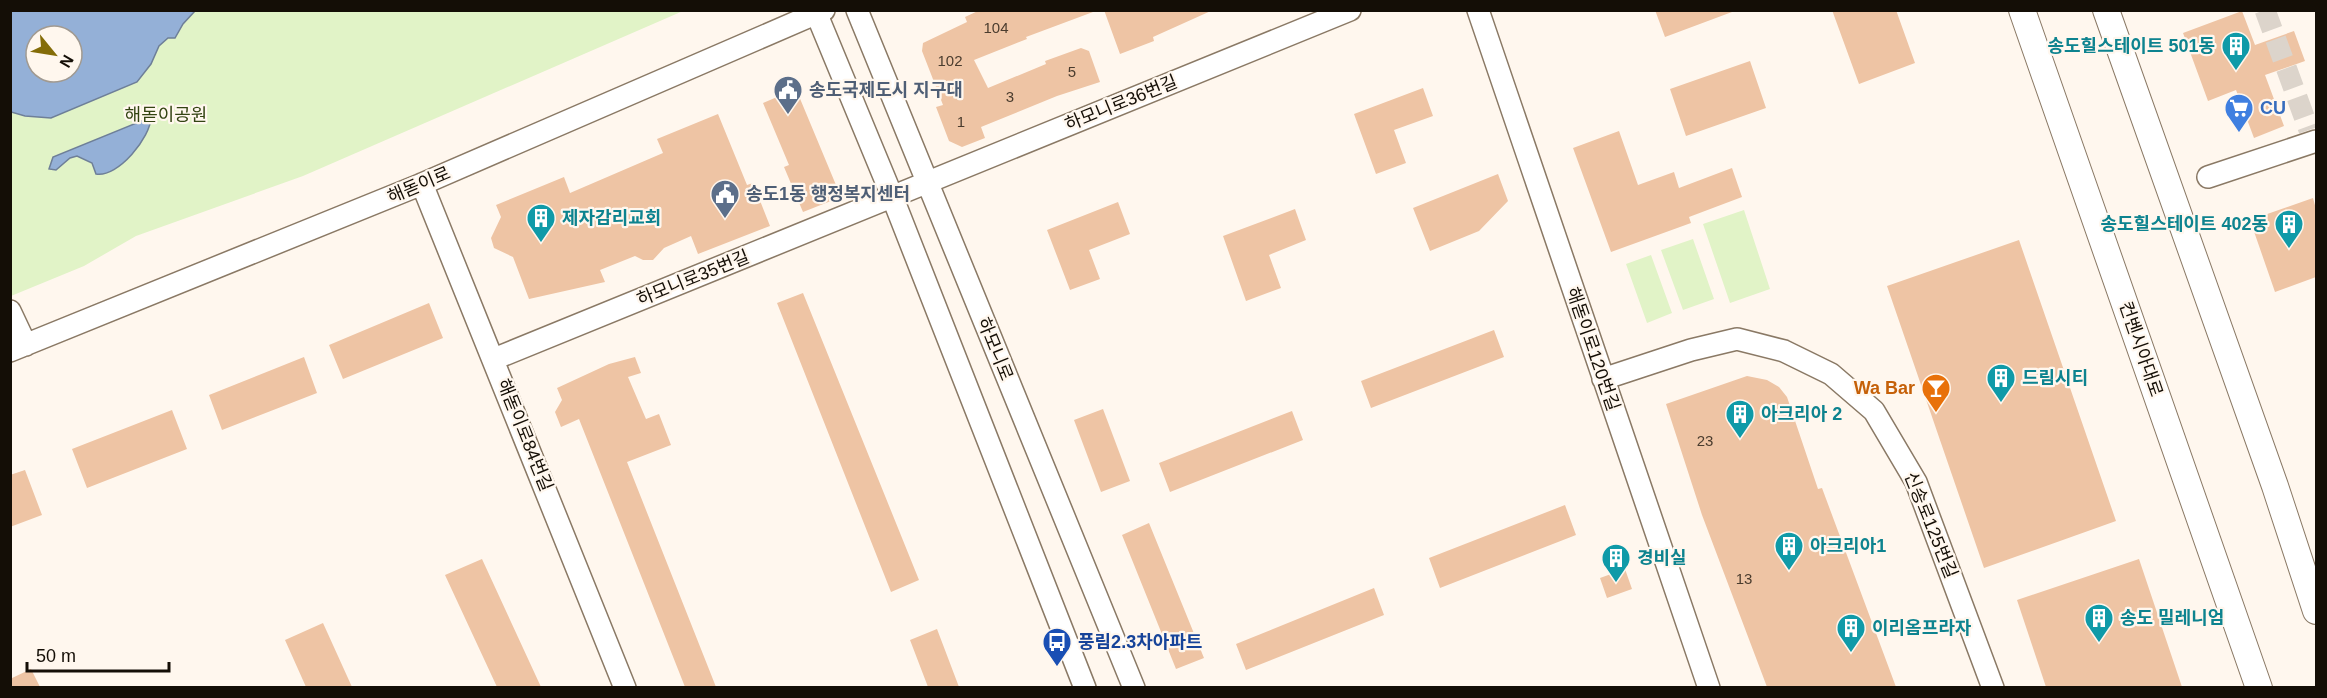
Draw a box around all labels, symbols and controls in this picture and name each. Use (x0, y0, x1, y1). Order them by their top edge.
house number: 104 (983, 19, 1009, 36)
north arrow (24, 24, 84, 84)
building icon: 송도힐스테이트 501동 (2220, 30, 2252, 72)
place label: 송도힐스테이트 501동 (2047, 36, 2215, 56)
text: N (56, 52, 77, 71)
house number: 102 (937, 52, 963, 69)
house number: 5 (1068, 63, 1076, 80)
street label: 하모니로36번길 (1062, 71, 1180, 135)
public building icon: 송도국제도시 지구대 (772, 74, 804, 116)
place label: 송도국제도시 지구대 (809, 80, 963, 100)
house number: 3 (1006, 88, 1014, 105)
supermarket icon: CU (2223, 92, 2255, 134)
place label: CU (2260, 98, 2286, 118)
park label: 해돋이공원 (125, 105, 207, 125)
house number: 1 (957, 113, 965, 130)
street label: 해돋이로 (385, 163, 453, 207)
public building icon: 송도1동 행정복지센터 (709, 178, 741, 220)
place label: 송도1동 행정복지센터 (746, 184, 910, 204)
building icon: 제자감리교회 (525, 202, 557, 244)
place label: 제자감리교회 (562, 208, 661, 228)
building icon: 송도힐스테이트 402동 (2273, 208, 2305, 250)
place label: 송도힐스테이트 402동 (2100, 214, 2268, 234)
street label: 하모니로35번길 (634, 246, 752, 310)
street label: 해돋이로120번길 (1562, 285, 1624, 413)
street label: 컨벤시아대로 (2115, 299, 2167, 399)
street label: 하모니로 (973, 315, 1017, 383)
building icon: 드림시티 (1985, 362, 2017, 404)
place label: 드림시티 (2022, 368, 2088, 388)
bar icon: Wa Bar (1920, 372, 1952, 414)
street label: 해돋이로84번길 (493, 376, 557, 494)
place label: Wa Bar (1854, 378, 1915, 398)
building icon: 아크리아 2 (1724, 398, 1756, 440)
place label: 아크리아 2 (1761, 404, 1842, 424)
house number: 23 (1697, 432, 1713, 449)
street label: 신송로125번길 (1901, 469, 1961, 581)
building icon: 아크리아1 (1773, 530, 1805, 572)
place label: 아크리아1 (1810, 536, 1886, 556)
building icon: 경비실 (1600, 542, 1632, 584)
place label: 경비실 (1637, 548, 1687, 568)
house number: 13 (1736, 570, 1752, 587)
building icon: 송도 밀레니엄 (2083, 602, 2115, 644)
place label: 송도 밀레니엄 (2120, 608, 2224, 628)
building icon: 이리옴프라자 (1835, 612, 1867, 654)
place label: 이리옴프라자 (1872, 618, 1972, 638)
bus stop icon: 풍림2.3차아파트 (1041, 626, 1073, 668)
place label: 풍림2.3차아파트 (1078, 632, 1202, 652)
scale bar (27, 635, 170, 673)
text: 50 m (36, 646, 76, 666)

